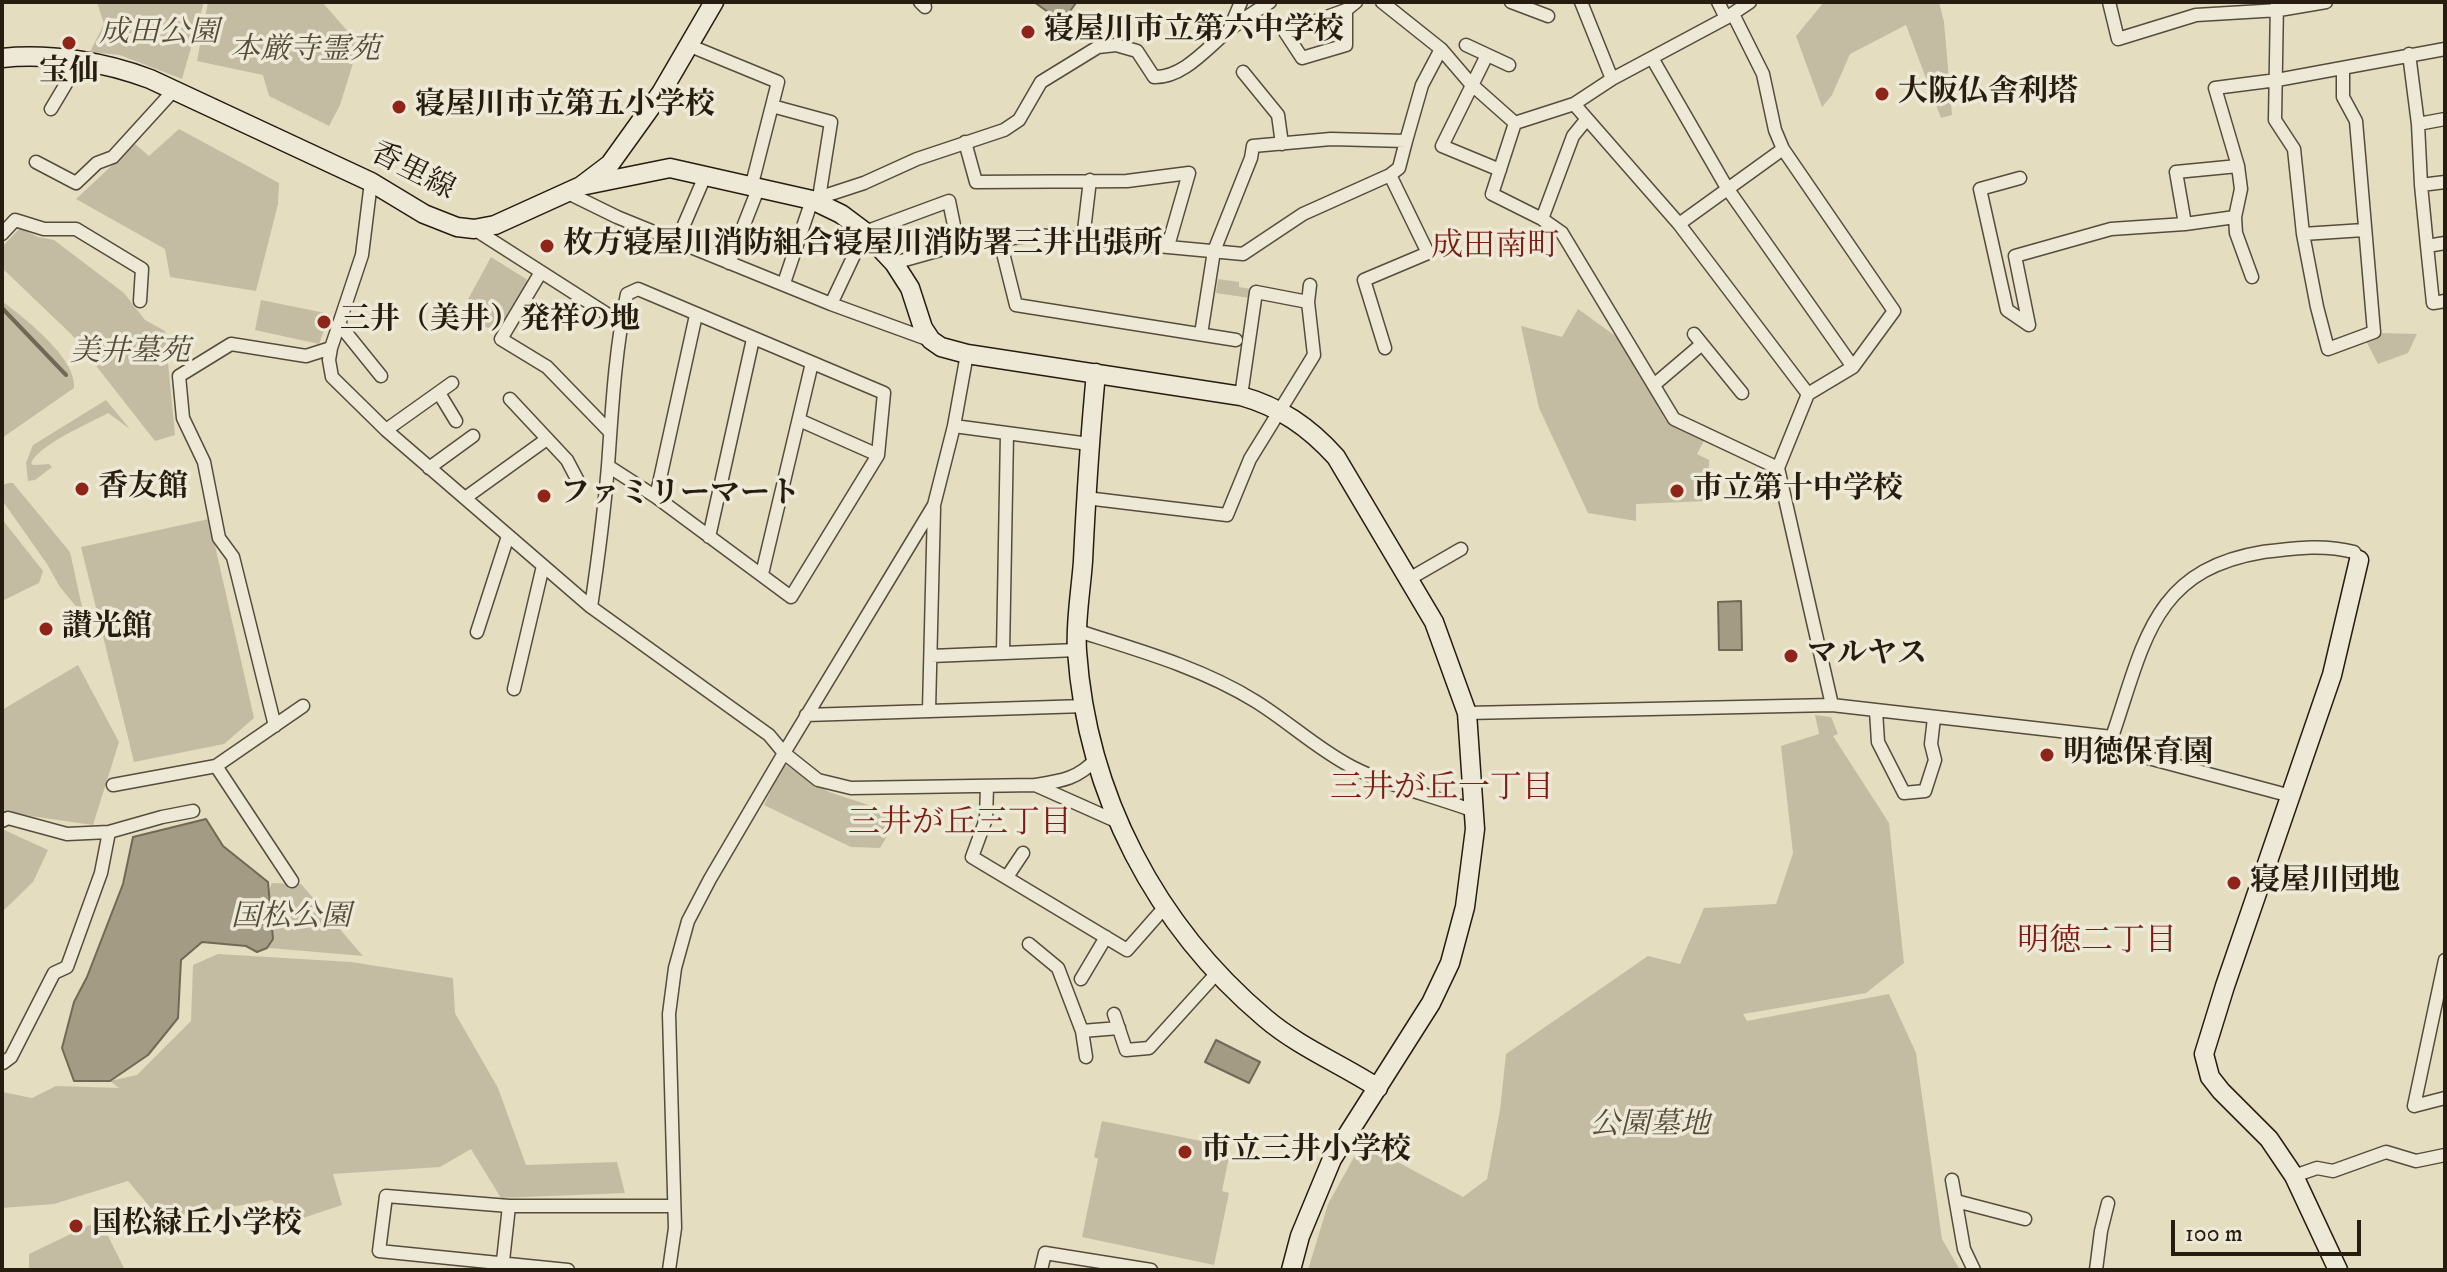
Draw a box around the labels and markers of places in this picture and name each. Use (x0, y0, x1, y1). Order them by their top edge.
place label: 寝屋川市立第六中学校 (1044, 14, 1344, 50)
marker: 寝屋川市立第六中学校 (1019, 23, 1037, 41)
marker: 宝仙 (60, 34, 78, 52)
place label: 宝仙 (39, 56, 99, 92)
place label: 大阪仏舎利塔 (1898, 76, 2078, 112)
marker: 大阪仏舎利塔 (1873, 85, 1891, 103)
place label: 寝屋川市立第五小学校 (415, 89, 715, 125)
marker: 寝屋川市立第五小学校 (390, 98, 408, 116)
place label: 枚方寝屋川消防組合寝屋川消防署三井出張所 (563, 228, 1163, 264)
marker: 枚方寝屋川消防組合寝屋川消防署三井出張所 (538, 237, 556, 255)
place label: 三井（美井）発祥の地 (340, 304, 640, 340)
marker: 三井（美井）発祥の地 (315, 313, 333, 331)
place label: 香友館 (98, 471, 188, 507)
place label: 市立第十中学校 (1693, 473, 1903, 509)
place label: ファミリーマート (560, 478, 800, 514)
marker: 香友館 (73, 480, 91, 498)
marker: 市立第十中学校 (1668, 482, 1686, 500)
marker: ファミリーマート (535, 487, 553, 505)
place label: 讃光館 (62, 611, 152, 647)
marker: 讃光館 (37, 620, 55, 638)
place label: マルヤス (1807, 638, 1927, 674)
marker: マルヤス (1782, 647, 1800, 665)
place label: 明徳保育園 (2063, 737, 2213, 773)
marker: 明徳保育園 (2038, 746, 2056, 764)
place label: 寝屋川団地 (2250, 865, 2400, 901)
marker: 寝屋川団地 (2225, 874, 2243, 892)
place label: 市立三井小学校 (1201, 1134, 1411, 1170)
marker: 市立三井小学校 (1176, 1143, 1194, 1161)
place label: 国松緑丘小学校 (92, 1208, 302, 1244)
marker: 国松緑丘小学校 (67, 1217, 85, 1235)

